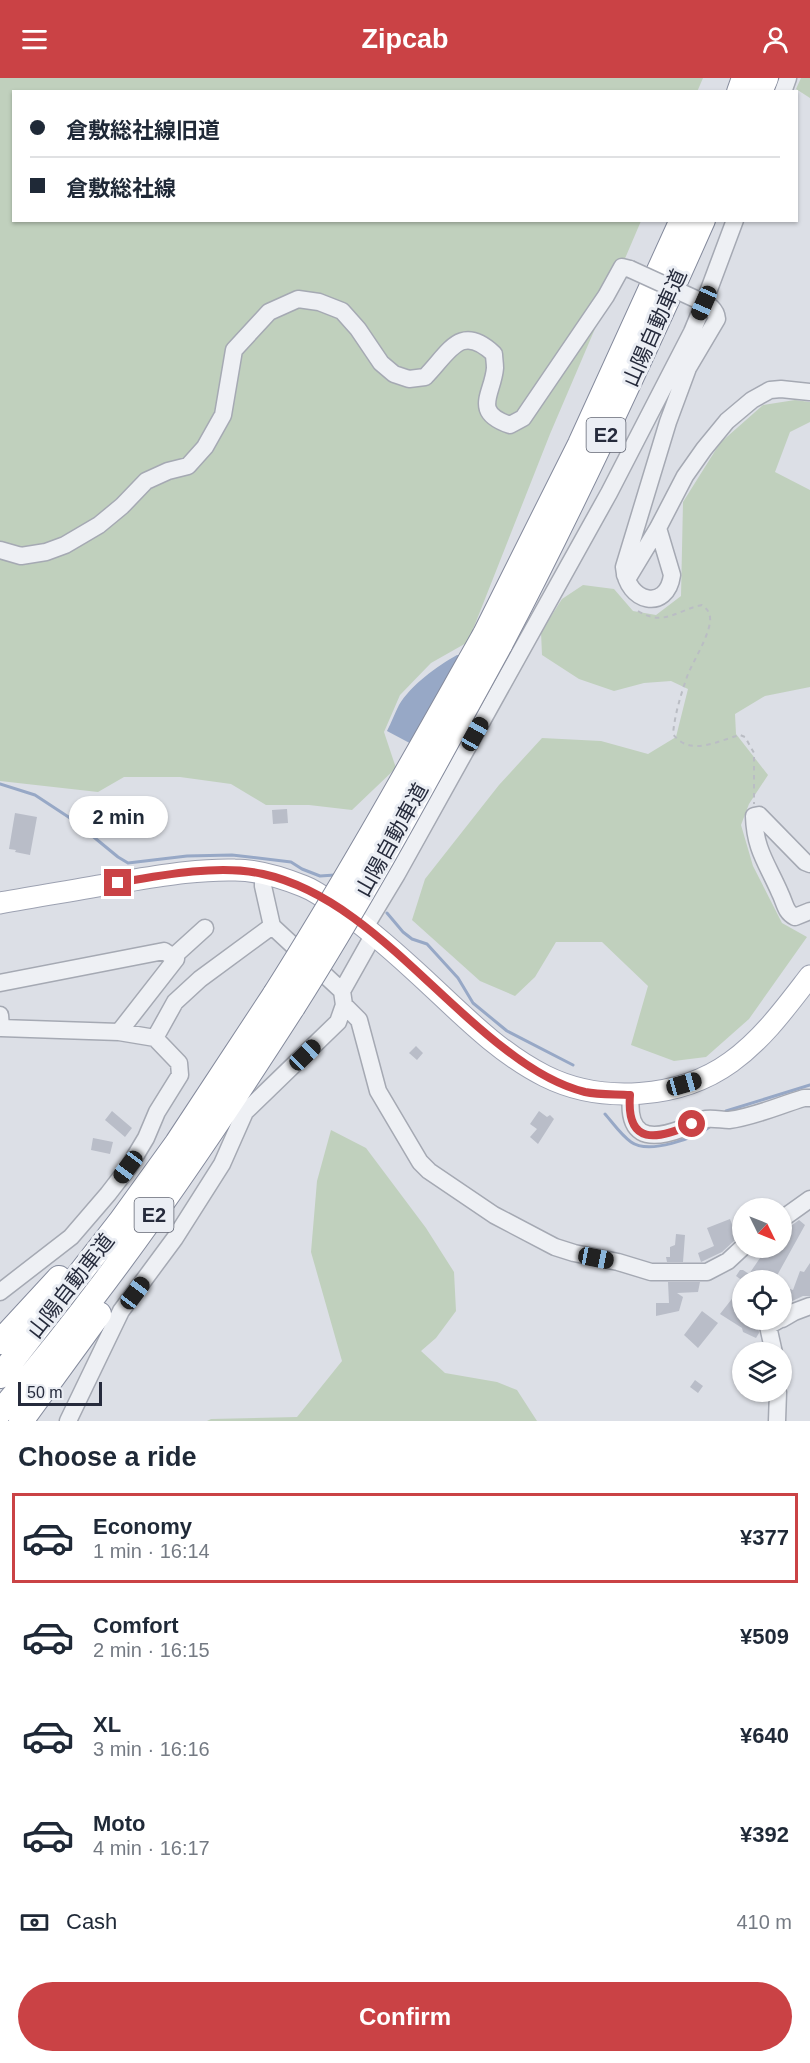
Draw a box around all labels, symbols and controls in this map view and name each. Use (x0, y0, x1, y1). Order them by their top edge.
icon: menu (18, 23, 51, 56)
icon: person (759, 23, 792, 56)
text: Zipcab (361, 24, 449, 54)
text: 倉敷総社線旧道 (66, 118, 220, 143)
text: 倉敷総社線 (66, 176, 176, 201)
street label: 山陽自動車道 (618, 266, 691, 390)
car (688, 283, 720, 323)
road number: E2 (586, 418, 626, 452)
car (458, 714, 492, 754)
street label: 山陽自動車道 (351, 779, 432, 900)
callout: 2 min (68, 796, 168, 838)
text: 2 min (92, 806, 145, 828)
route end (104, 869, 131, 896)
car (286, 1036, 324, 1074)
car (664, 1070, 704, 1098)
route start (678, 1110, 705, 1137)
car (110, 1147, 146, 1187)
road number: E2 (134, 1198, 174, 1232)
north arrow (732, 1198, 792, 1258)
map controls (732, 1198, 792, 1402)
street label: 山陽自動車道 (23, 1229, 118, 1342)
car (577, 1246, 615, 1270)
button: locate (732, 1270, 792, 1330)
car (117, 1273, 153, 1313)
button: layers (732, 1342, 792, 1402)
scale bar (18, 1379, 102, 1406)
text: 50 m (27, 1384, 63, 1401)
text: Choose a ride (18, 1442, 197, 1472)
icon: car (21, 1511, 75, 1565)
text: Economy (93, 1514, 192, 1539)
text: ¥377 (740, 1525, 789, 1550)
text: 1 min · 16:14 (93, 1540, 210, 1562)
icon: car (21, 1610, 75, 1664)
text: Comfort (93, 1613, 179, 1638)
text: ¥509 (740, 1624, 789, 1649)
text: 2 min · 16:15 (93, 1639, 210, 1661)
icon: car (21, 1709, 75, 1763)
text: XL (93, 1712, 121, 1737)
text: ¥640 (740, 1723, 789, 1748)
text: 3 min · 16:16 (93, 1738, 210, 1760)
icon: car (21, 1808, 75, 1862)
text: Moto (93, 1811, 146, 1836)
text: ¥392 (740, 1822, 789, 1847)
text: 4 min · 16:17 (93, 1837, 210, 1859)
icon: cash (18, 1906, 51, 1939)
text: Cash (66, 1909, 117, 1934)
text: 410 m (736, 1911, 792, 1933)
button: Confirm (18, 1982, 792, 2051)

